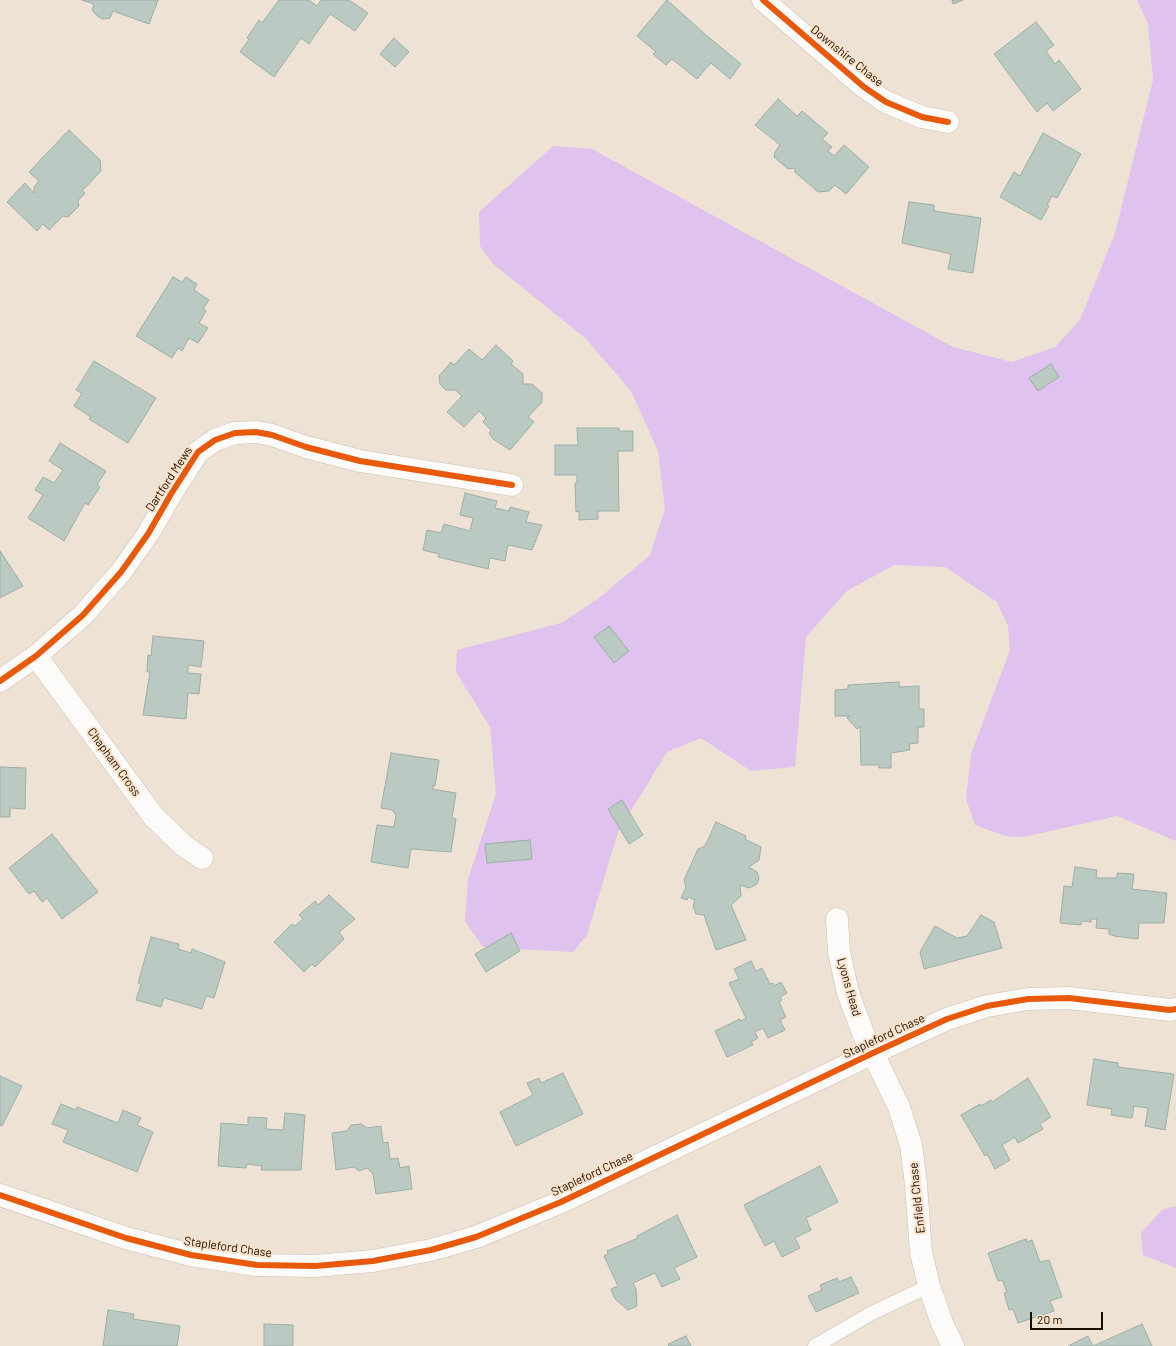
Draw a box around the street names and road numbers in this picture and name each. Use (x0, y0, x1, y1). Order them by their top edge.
street label: Downshire Chase (808, 22, 886, 90)
street label: Dartford Mews (143, 444, 195, 514)
street label: Chapham Cross (84, 725, 144, 799)
street label: Lyons Head (834, 956, 864, 1018)
street label: Stapleford Chase (841, 1011, 927, 1061)
street label: Stapleford Chase (549, 1149, 635, 1199)
street label: Enfield Chase (906, 1162, 928, 1234)
street label: Stapleford Chase (183, 1234, 273, 1260)

